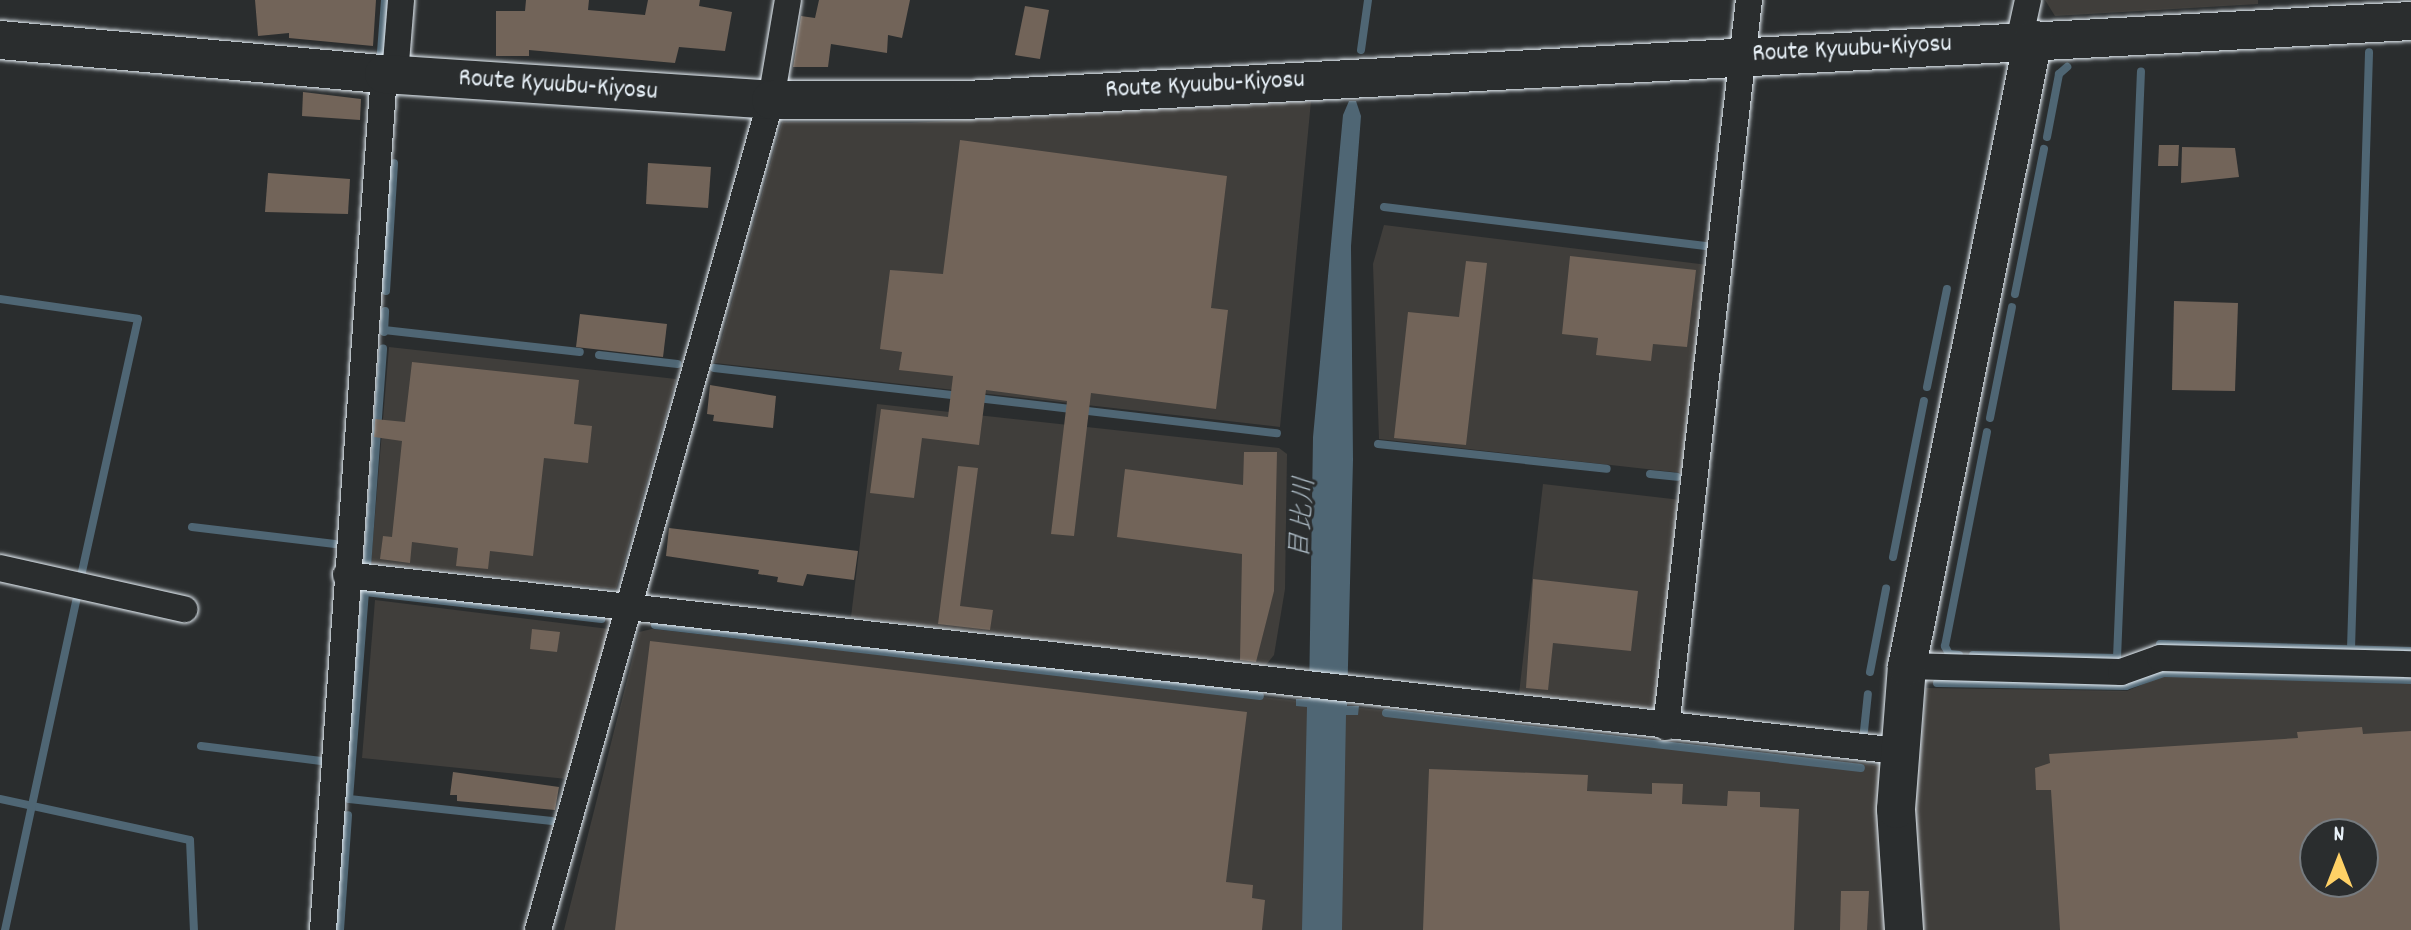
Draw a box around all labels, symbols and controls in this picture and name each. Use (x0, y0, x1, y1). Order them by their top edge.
street label: Route Kyuubu-Kiyosu (1751, 29, 1953, 71)
street label: Route Kyuubu-Kiyosu (457, 63, 659, 109)
street label: Route Kyuubu-Kiyosu (1104, 65, 1306, 107)
water label: 目比川 (1285, 475, 1325, 561)
north arrow (2299, 818, 2379, 898)
text: N (2334, 820, 2344, 851)

